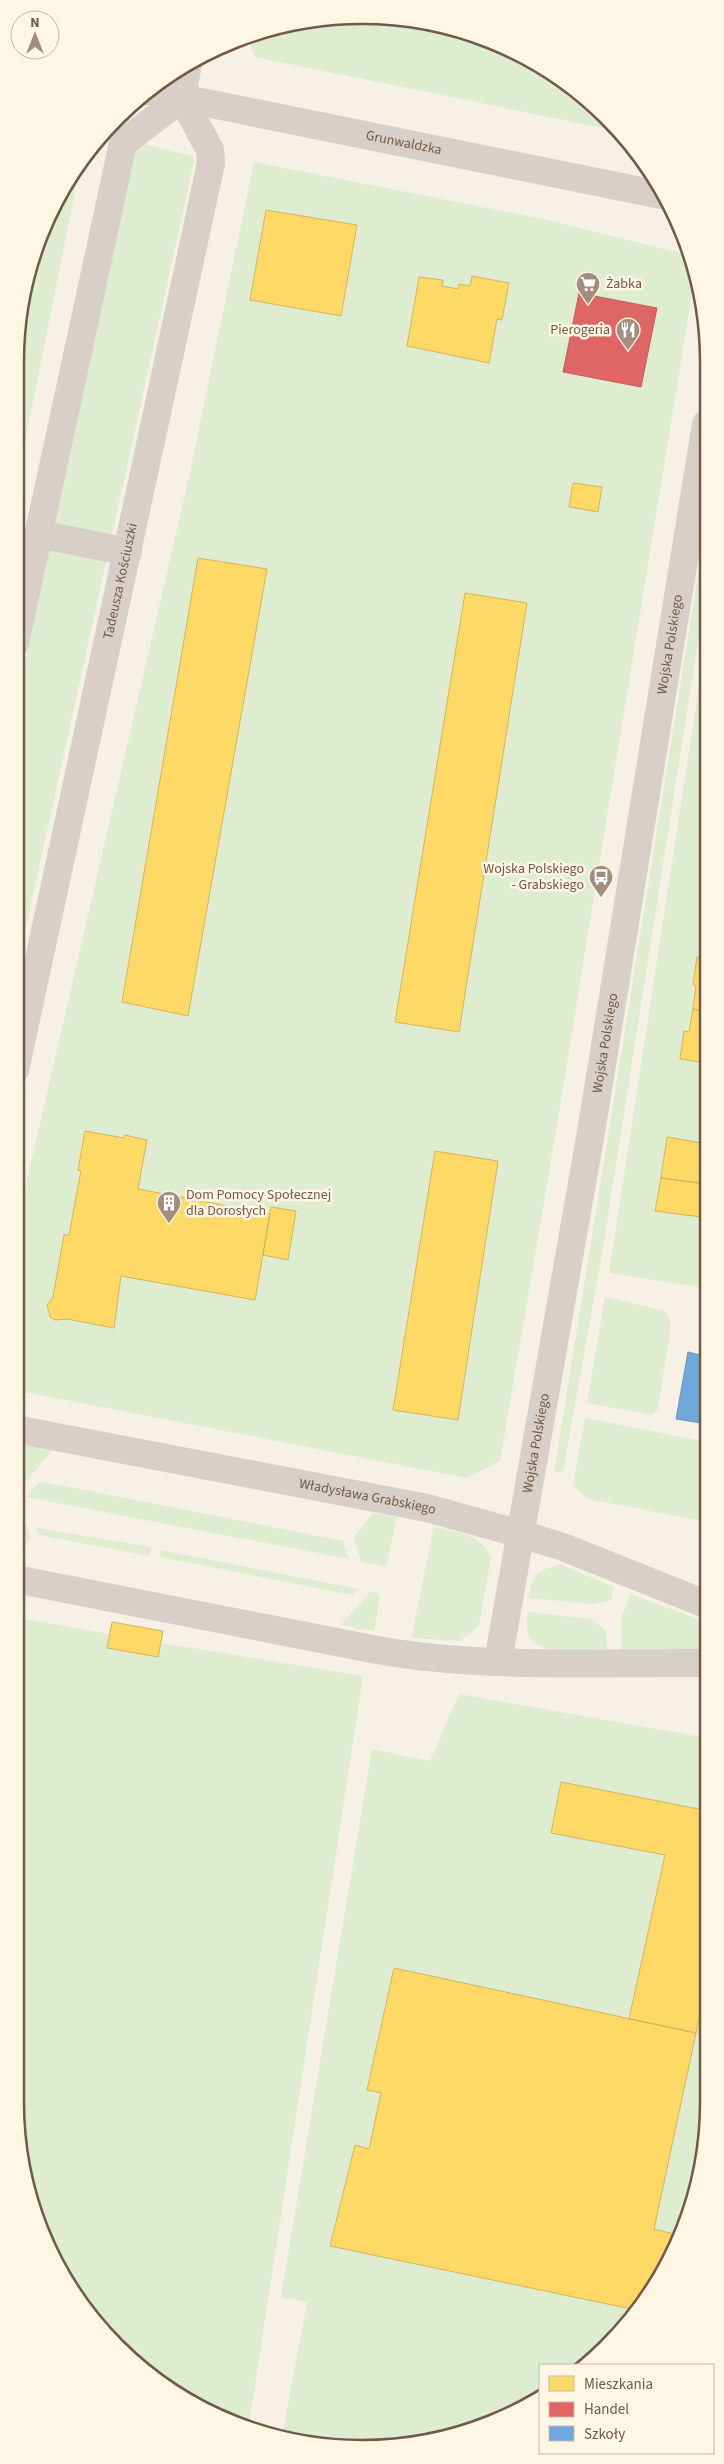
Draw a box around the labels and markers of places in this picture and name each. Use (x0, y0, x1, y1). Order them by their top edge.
supermarket icon: Żabka (575, 271, 601, 305)
place label: Żabka (606, 274, 642, 294)
restaurant icon: Pierogeria (615, 317, 641, 351)
place label: Pierogeria (550, 320, 610, 340)
place label: Wojska Polskiego - Grabskiego (483, 859, 584, 895)
bus stop icon: Wojska Polskiego - Grabskiego (588, 864, 614, 898)
place label: Dom Pomocy Społecznej dla Dorosłych (186, 1185, 331, 1221)
building icon: Dom Pomocy Społecznej dla Dorosłych (156, 1190, 182, 1224)

